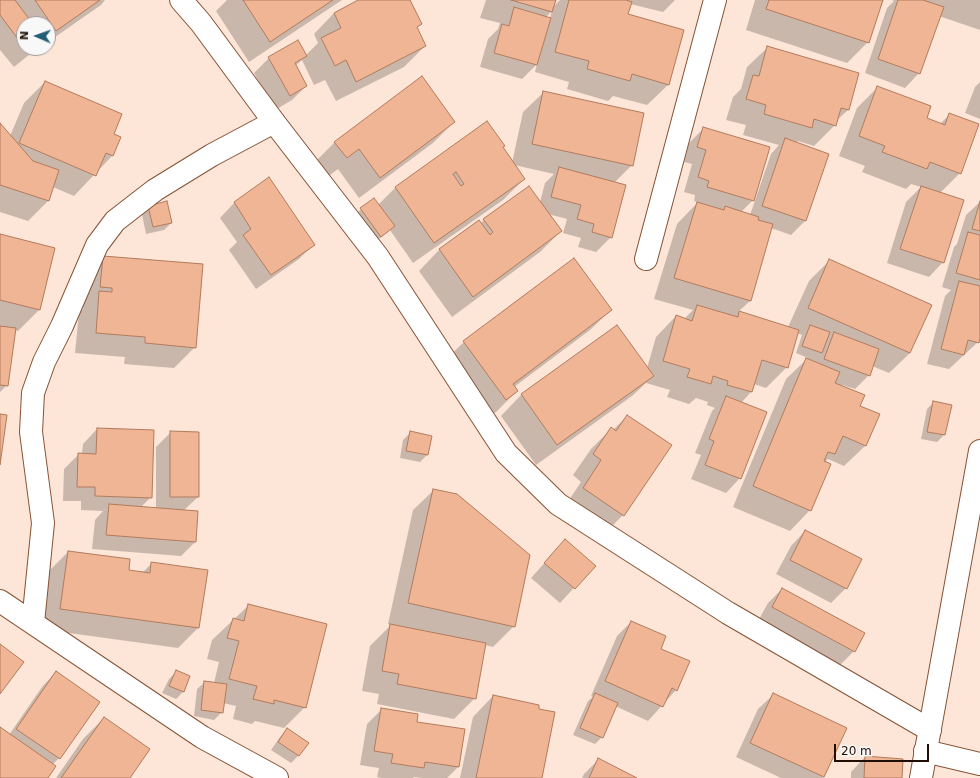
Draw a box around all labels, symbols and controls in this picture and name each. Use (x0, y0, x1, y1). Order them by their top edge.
north arrow (16, 16, 56, 56)
text: N (18, 31, 31, 40)
scale bar (836, 736, 931, 762)
text: 20 m (841, 744, 872, 758)

